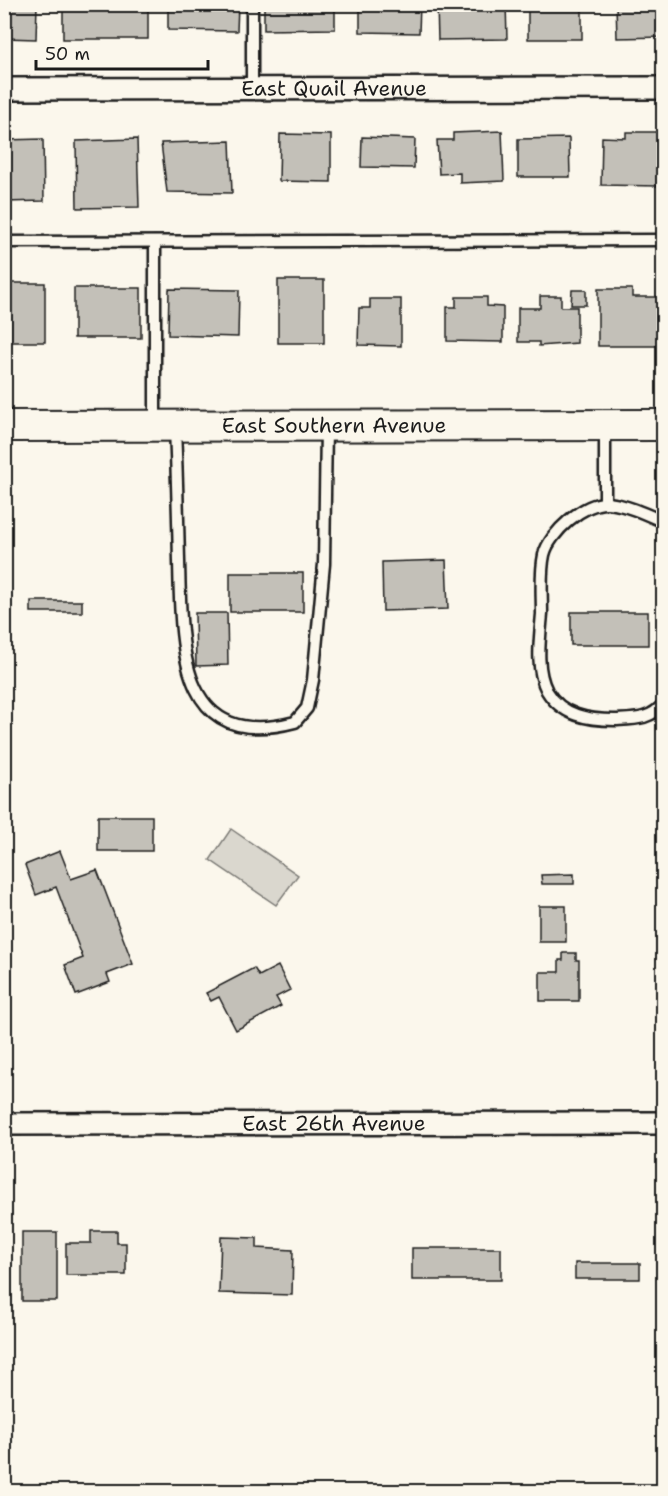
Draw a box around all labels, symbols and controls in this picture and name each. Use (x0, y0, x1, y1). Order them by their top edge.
scale bar (36, 33, 208, 71)
text: 50 m (45, 42, 90, 66)
street label: East Quail Avenue (241, 74, 427, 103)
street label: East Southern Avenue (222, 411, 446, 440)
street label: East 26th Avenue (242, 1109, 426, 1138)

